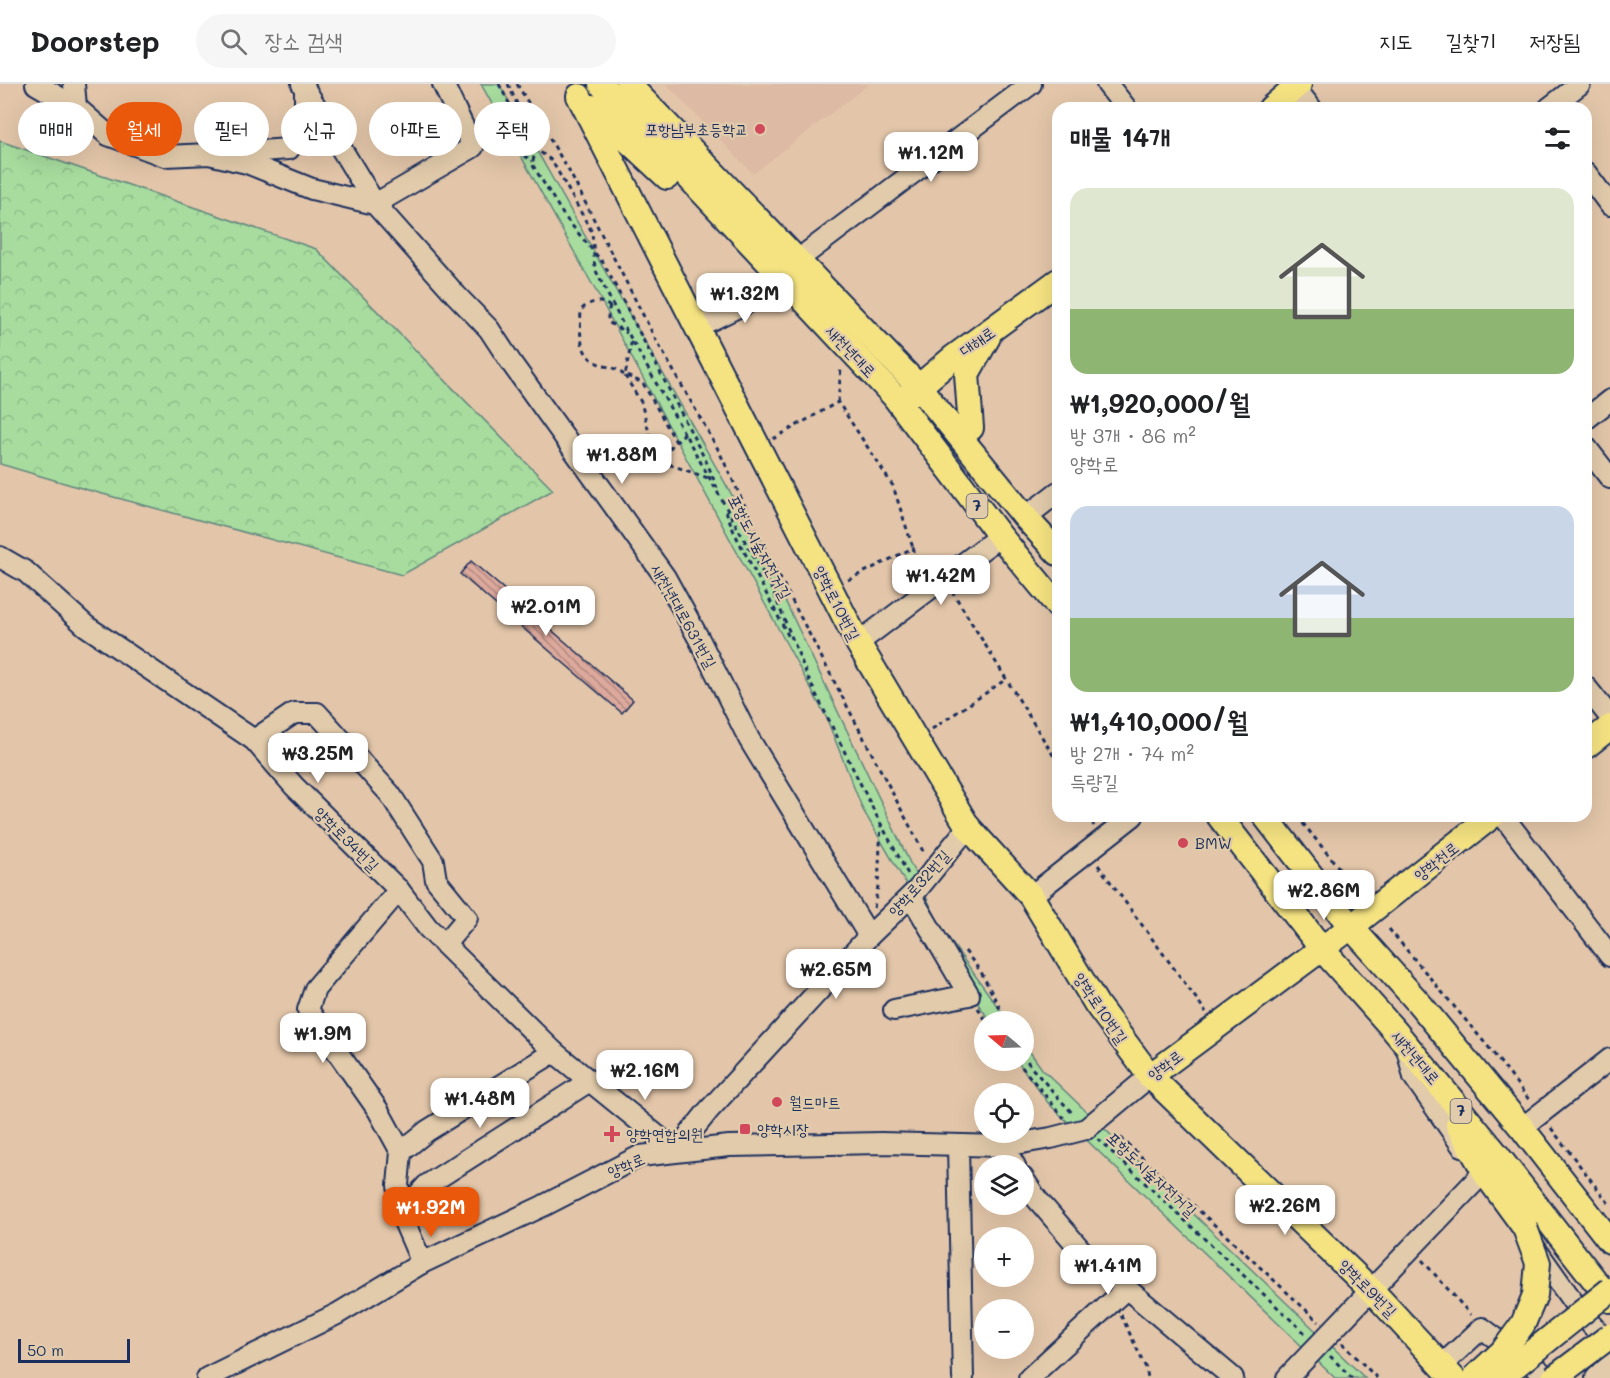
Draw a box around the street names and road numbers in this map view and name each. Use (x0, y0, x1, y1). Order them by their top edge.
street label: 새천년대로 (822, 320, 881, 381)
street label: 대해로 (955, 321, 999, 360)
street label: 포항도시숲자전거길 (724, 491, 797, 603)
road number: 7 (966, 494, 988, 518)
street label: 새천년대로631번길 (647, 560, 722, 672)
street label: 양학로10번길 (810, 562, 865, 644)
street label: 양학로34번길 (311, 802, 384, 876)
street label: 양학천로 (1409, 836, 1462, 885)
street label: 양학로32번길 (883, 845, 954, 920)
street label: 양학로10번길 (1070, 968, 1133, 1047)
street label: 새천년대로 (1388, 1025, 1445, 1088)
street label: 양학로 (1143, 1045, 1186, 1085)
road number: 7 (1450, 1099, 1472, 1123)
street label: 포항도시숲자전거길 (1103, 1126, 1202, 1221)
street label: 양학로 (604, 1147, 648, 1182)
street label: 양학로9번길 (1335, 1254, 1402, 1321)

